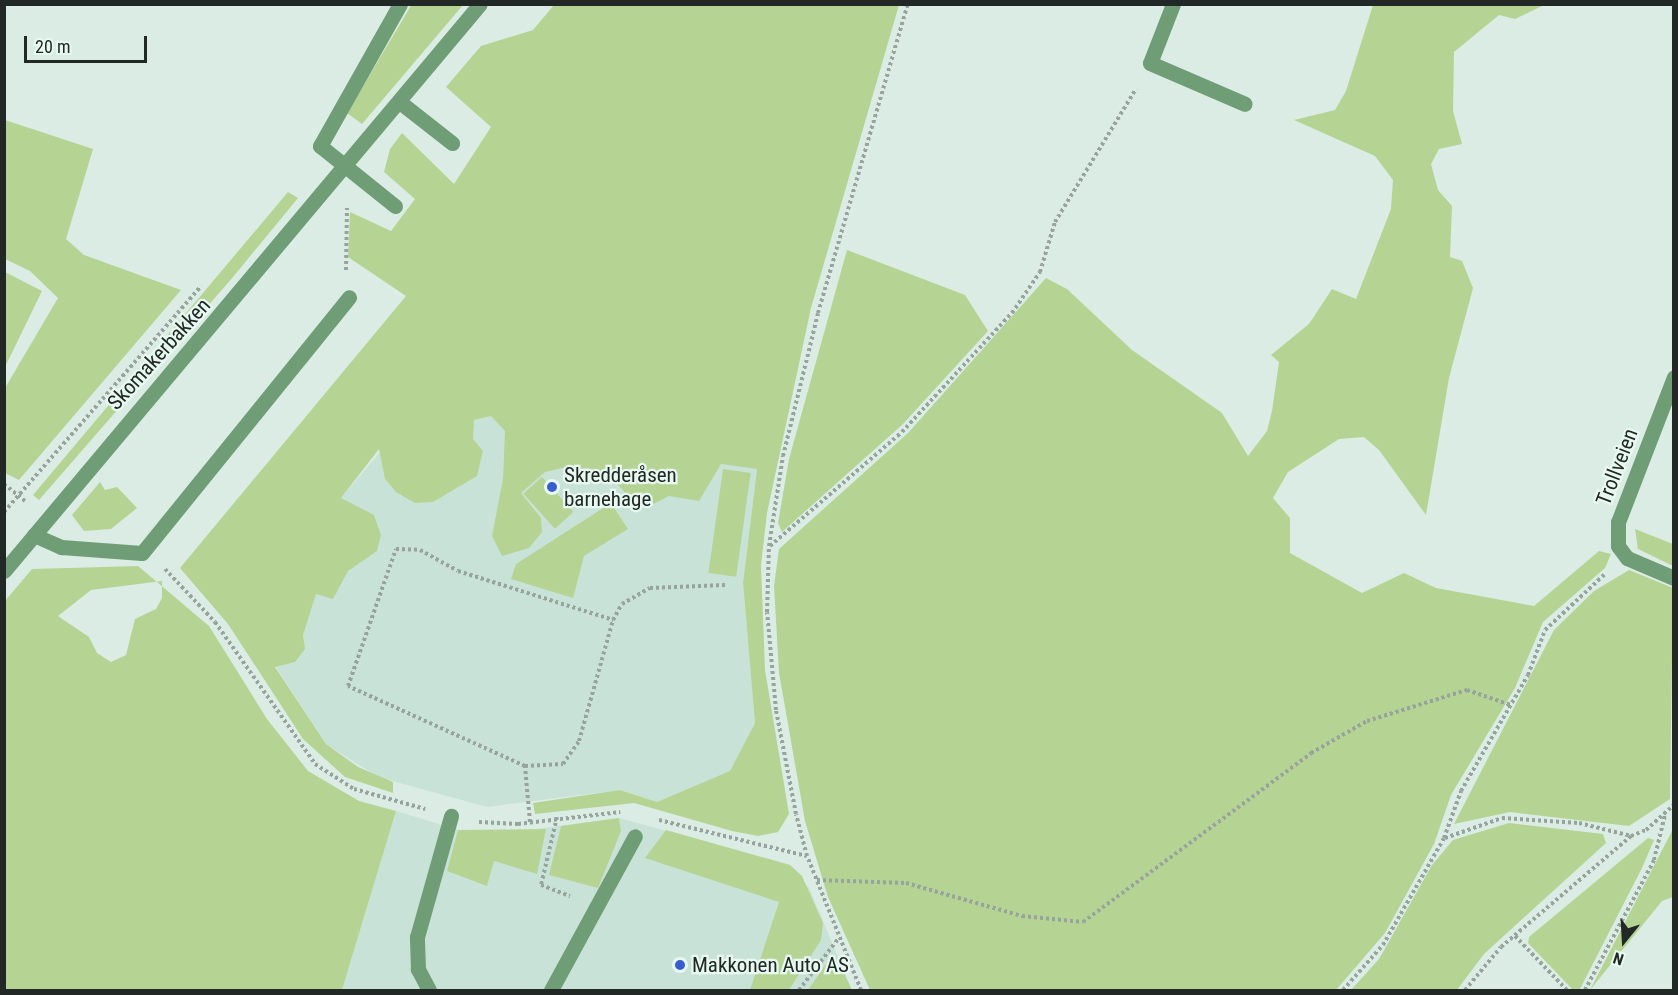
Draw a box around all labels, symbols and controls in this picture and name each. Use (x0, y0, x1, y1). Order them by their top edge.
scale bar (27, 24, 150, 62)
text: 20 m (35, 36, 70, 57)
street label: Skomakerbakken (102, 293, 216, 415)
street label: Trollveien (1591, 425, 1643, 509)
place label: Skredderåsen barnehage (564, 462, 677, 512)
marker: Skredderåsen barnehage (545, 480, 559, 494)
north arrow (1594, 911, 1654, 971)
text: N (1611, 948, 1626, 969)
place label: Makkonen Auto AS (692, 952, 849, 978)
marker: Makkonen Auto AS (673, 958, 687, 972)

